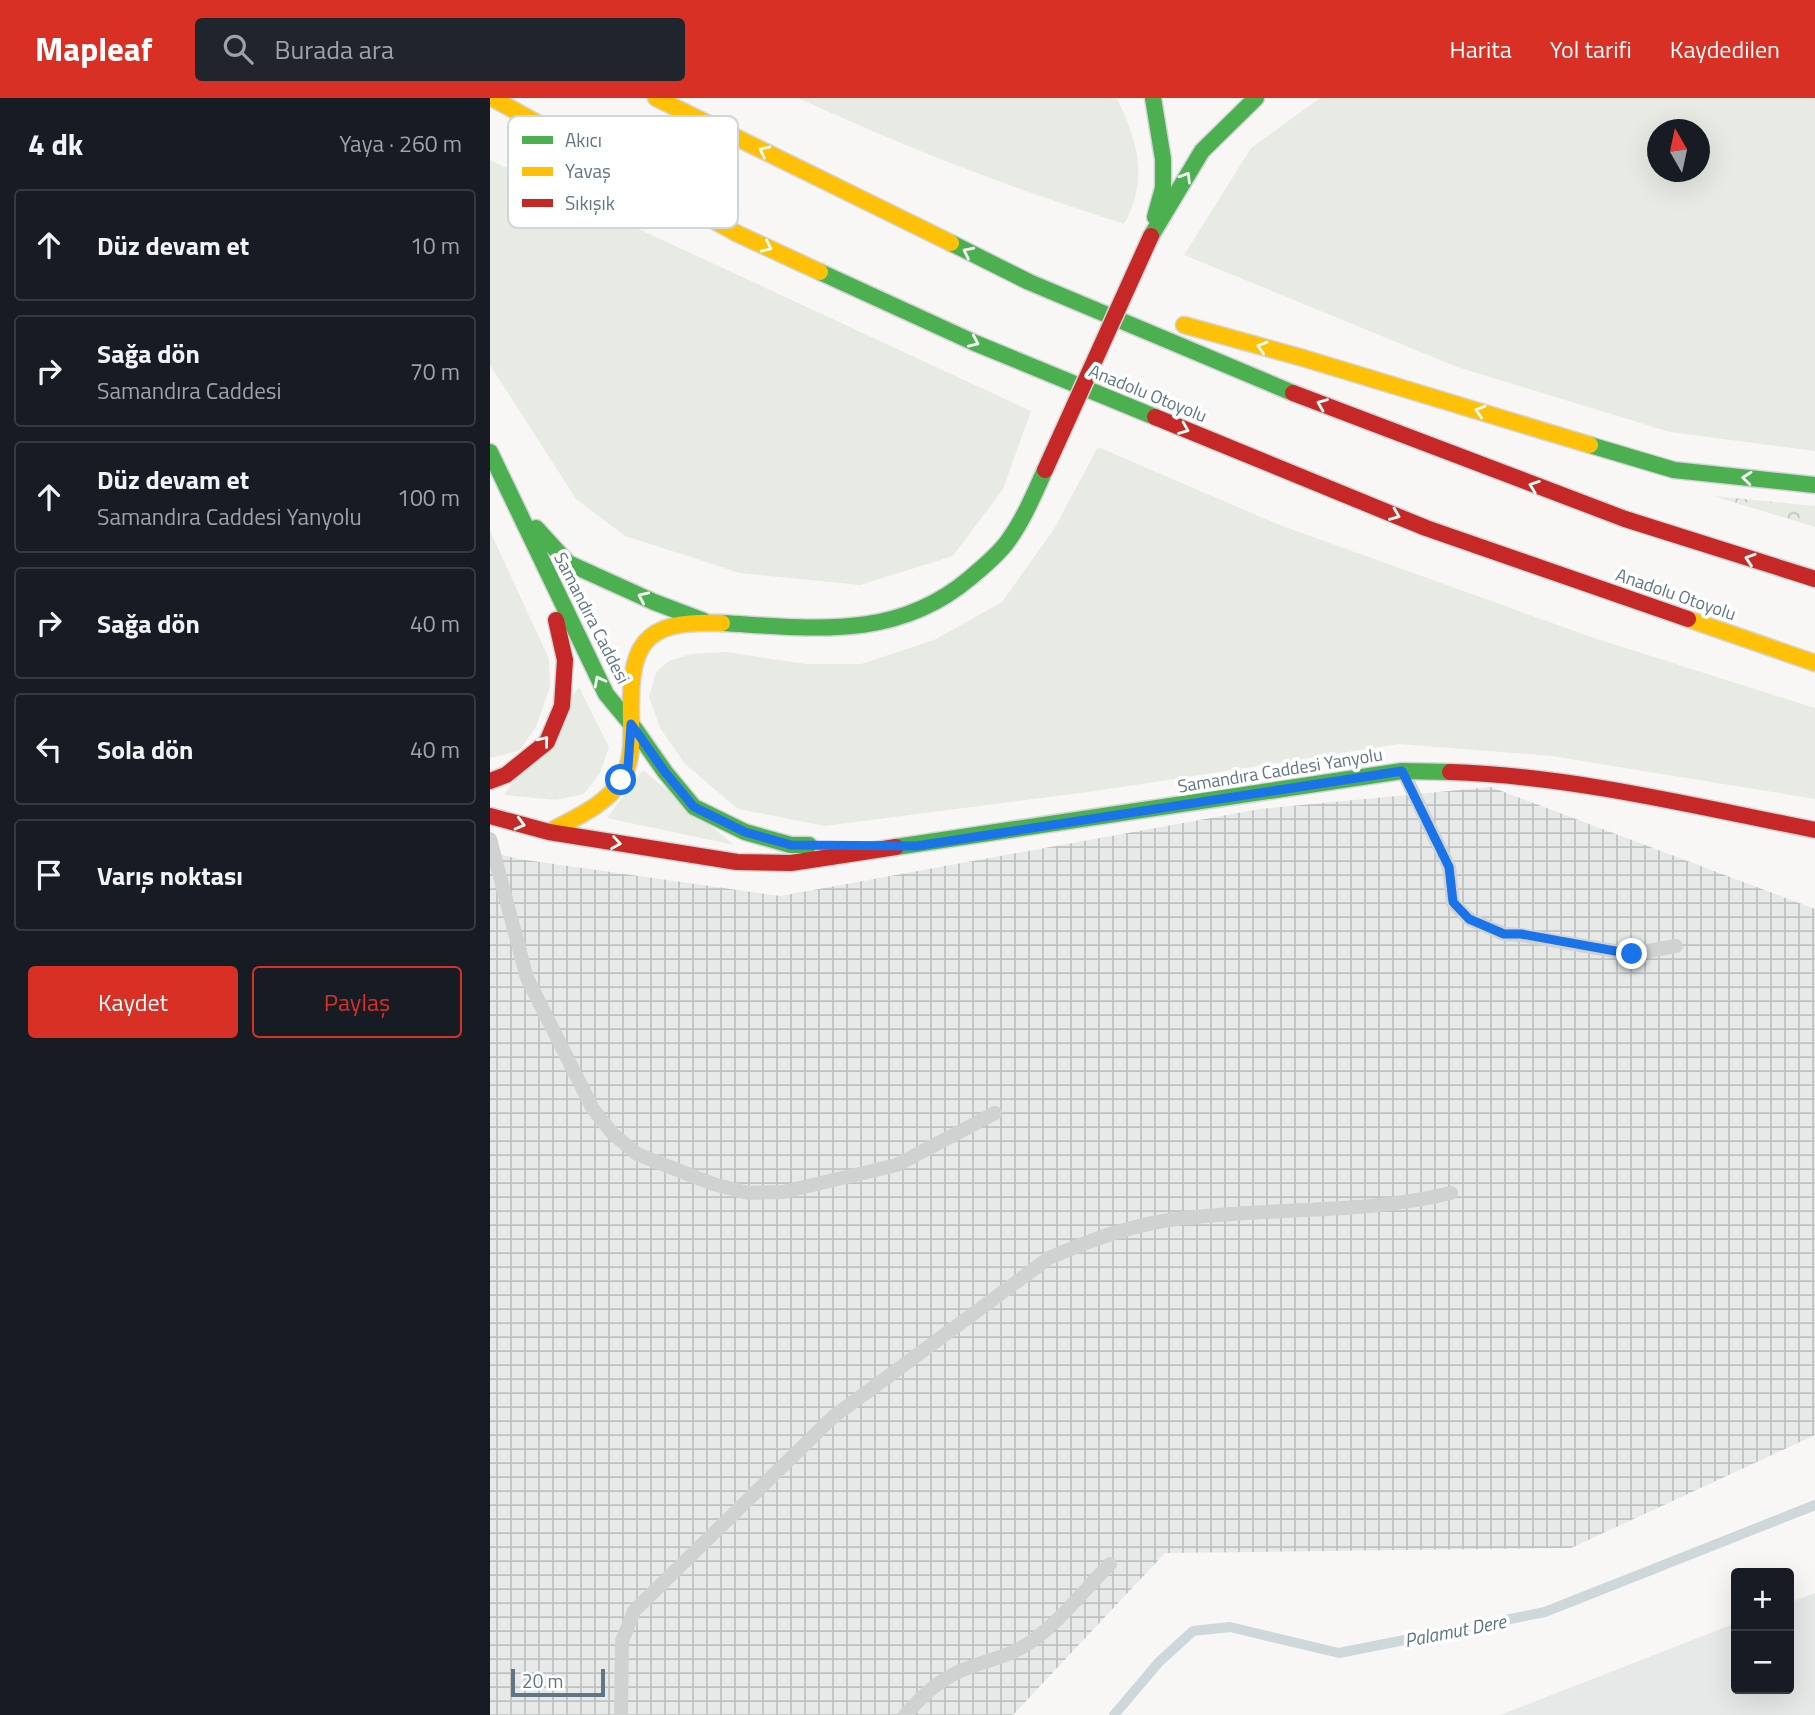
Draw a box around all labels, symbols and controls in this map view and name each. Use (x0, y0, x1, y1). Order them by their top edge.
search box (195, 18, 685, 81)
text: Mapleaf (35, 24, 153, 74)
icon: search (219, 30, 257, 68)
text: Burada ara (275, 30, 394, 69)
text: Harita (1450, 31, 1512, 67)
text: Yol tarifi (1550, 31, 1632, 67)
text: Kaydedilen (1670, 31, 1780, 67)
legend (508, 116, 738, 228)
north arrow (1647, 119, 1710, 182)
text: 4 dk (28, 121, 83, 167)
text: Akıcı (565, 125, 602, 154)
text: Yaya · 260 m (339, 126, 462, 161)
one-way arrow (759, 145, 771, 159)
text: Yavaş (565, 156, 611, 185)
one-way arrow (1178, 172, 1191, 185)
text: Sıkışık (565, 188, 615, 217)
icon: ahead (30, 226, 68, 264)
text: Düz devam et (97, 226, 249, 265)
text: 10 m (410, 228, 460, 263)
one-way arrow (760, 239, 772, 253)
one-way arrow (963, 246, 975, 260)
text: Sağa dön (97, 334, 200, 373)
one-way arrow (967, 334, 979, 348)
one-way arrow (1256, 340, 1268, 355)
icon: right (30, 352, 68, 390)
text: 70 m (410, 354, 460, 389)
street label: Anadolu Otoyolu (1085, 357, 1211, 429)
text: Samandıra Caddesi (97, 373, 282, 408)
one-way arrow (1317, 399, 1329, 413)
one-way arrow (1474, 405, 1486, 420)
one-way arrow (1178, 420, 1190, 434)
text: Düz devam et (97, 460, 249, 499)
one-way arrow (1741, 471, 1752, 486)
icon: ahead (30, 478, 68, 516)
text: 100 m (397, 480, 460, 515)
one-way arrow (1529, 480, 1541, 494)
text: Samandıra Caddesi Yanyolu (97, 499, 362, 534)
one-way arrow (1388, 507, 1400, 521)
street label: Samandıra Caddesi (547, 548, 637, 688)
one-way arrow (1744, 553, 1757, 567)
street label: Anadolu Otoyolu (1612, 561, 1740, 627)
one-way arrow (638, 591, 650, 605)
icon: right (30, 604, 68, 642)
text: Sağa dön (97, 604, 200, 643)
text: 40 m (410, 606, 460, 641)
one-way arrow (594, 676, 608, 689)
icon: left (30, 730, 68, 768)
text: Sola dön (97, 730, 194, 769)
text: 40 m (410, 732, 460, 767)
one-way arrow (535, 737, 548, 749)
street label: Samandıra Caddesi Yanyolu (1176, 740, 1384, 800)
route start (605, 764, 636, 795)
one-way arrow (513, 816, 525, 830)
one-way arrow (611, 835, 622, 850)
icon: arrive (30, 856, 68, 894)
text: Varış noktası (97, 856, 243, 895)
route end (1616, 938, 1647, 969)
button: Kaydet (28, 966, 238, 1038)
button: Paylaş (252, 966, 462, 1038)
map controls (1731, 1568, 1794, 1694)
button: + (1731, 1568, 1794, 1631)
water label: Palamut Dere (1402, 1606, 1509, 1654)
button: − (1731, 1631, 1794, 1694)
scale bar (511, 1666, 606, 1698)
text: 20 m (522, 1666, 563, 1695)

